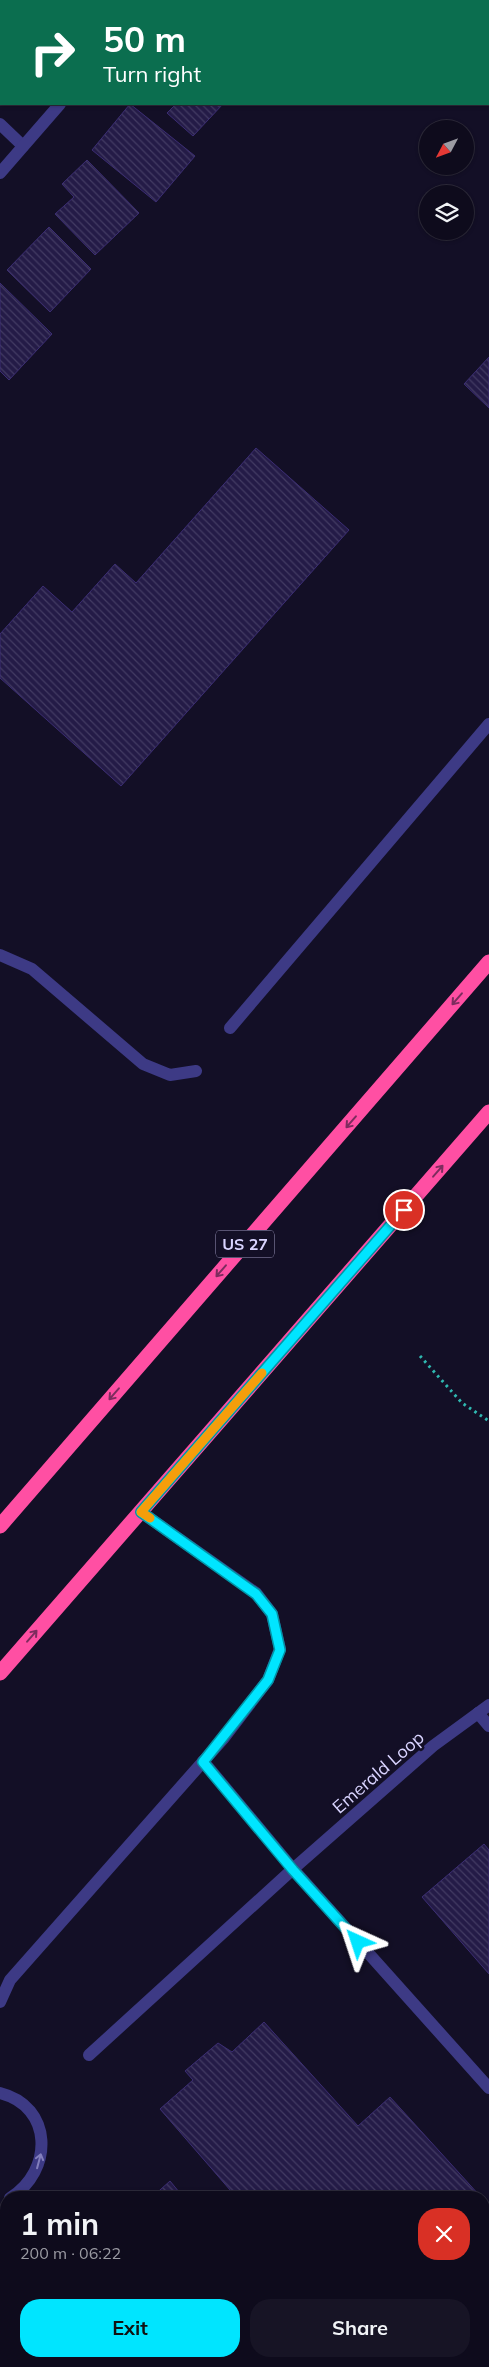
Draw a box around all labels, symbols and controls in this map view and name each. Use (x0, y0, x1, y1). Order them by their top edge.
text: 50 m (103, 17, 186, 61)
icon: right (20, 20, 85, 85)
text: Turn right (103, 60, 201, 88)
north arrow (419, 120, 474, 175)
map controls (419, 120, 474, 240)
button: layers (419, 185, 474, 240)
one-way arrow (451, 993, 463, 1006)
one-way arrow (345, 1115, 356, 1128)
one-way arrow (432, 1164, 444, 1177)
pin (383, 1189, 425, 1231)
icon: arrive (390, 1196, 418, 1224)
road number: US 27 (216, 1230, 274, 1258)
one-way arrow (215, 1265, 227, 1278)
one-way arrow (109, 1387, 120, 1400)
one-way arrow (26, 1630, 37, 1643)
street label: Emerald Loop (327, 1726, 429, 1818)
position arrow (331, 1915, 383, 1967)
one-way arrow (35, 2153, 44, 2169)
text: 1 min (20, 2205, 99, 2243)
button: close (418, 2208, 470, 2260)
text: 200 m · 06:22 (20, 2243, 121, 2263)
button: Exit (20, 2299, 240, 2357)
button: Share (250, 2299, 470, 2357)

